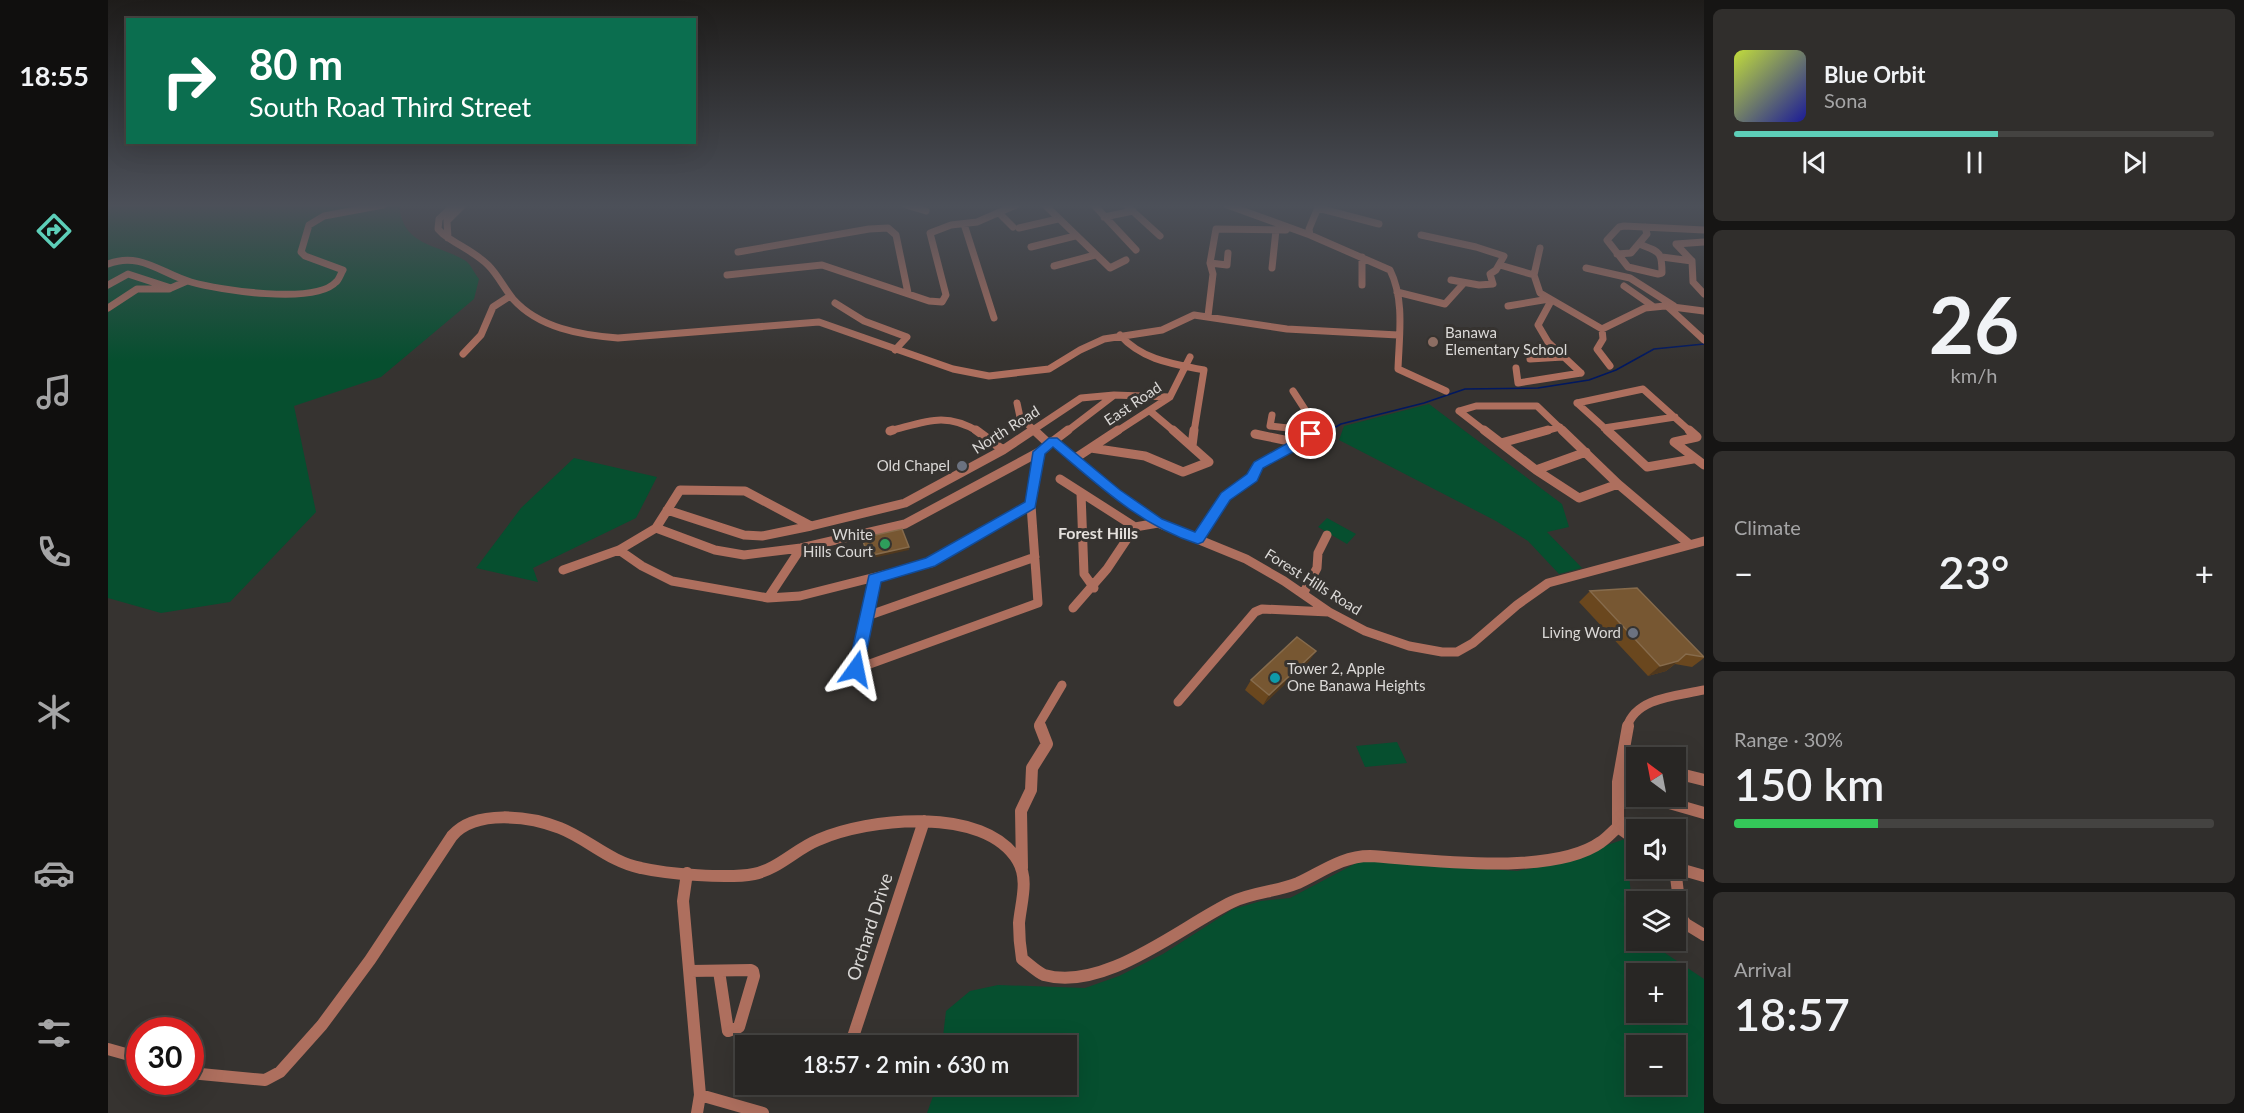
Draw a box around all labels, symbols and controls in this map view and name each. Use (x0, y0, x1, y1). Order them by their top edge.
text: 80 m (249, 39, 343, 89)
icon: right (150, 42, 228, 120)
text: 18:55 (19, 59, 89, 92)
text: Blue Orbit (1824, 61, 1925, 88)
text: Sona (1824, 88, 1867, 112)
text: South Road Third Street (249, 90, 531, 123)
icon: previous (1798, 146, 1831, 179)
icon: pause (1958, 146, 1991, 179)
icon: next (2118, 146, 2151, 179)
icon: directions (33, 210, 75, 252)
text: 26 (1929, 277, 2019, 371)
place label: Banawa Elementary School (1445, 323, 1567, 358)
marker: Banawa Elementary School (1426, 335, 1440, 349)
text: km/h (1951, 363, 1997, 387)
icon: music (33, 371, 75, 413)
street label: East Road (1100, 378, 1164, 429)
street label: North Road (968, 401, 1042, 457)
pin (1285, 408, 1336, 459)
icon: arrive (1294, 417, 1327, 450)
place label: Old Chapel (877, 456, 950, 474)
marker: Old Chapel (955, 459, 969, 473)
text: Climate (1734, 515, 1801, 539)
district label: Forest Hills (1058, 523, 1138, 542)
place label: White Hills Court (803, 525, 874, 560)
icon: phone (33, 531, 75, 573)
marker: White Hills Court (878, 537, 892, 551)
street label: Forest Hills Road (1262, 544, 1365, 618)
text: 23° (1939, 545, 2009, 599)
text: − (1734, 553, 1753, 593)
text: + (2195, 553, 2214, 593)
place label: Living Word (1542, 623, 1621, 641)
marker: Living Word (1626, 626, 1640, 640)
position arrow (824, 637, 888, 701)
place label: Tower 2, Apple One Banawa Heights (1287, 659, 1425, 694)
marker: Tower 2, Apple One Banawa Heights (1268, 671, 1282, 685)
icon: climate (33, 691, 75, 733)
text: Range · 30% (1734, 727, 1843, 751)
north arrow (1626, 747, 1686, 807)
map controls (1626, 747, 1686, 1095)
text: 150 km (1734, 757, 1884, 811)
button: sound (1626, 819, 1686, 879)
icon: car (33, 852, 75, 894)
street label: Orchard Drive (841, 870, 897, 983)
button: layers (1626, 891, 1686, 951)
text: Arrival (1734, 957, 1792, 981)
button: + (1626, 963, 1686, 1023)
text: 18:57 (1734, 987, 1850, 1041)
icon: filters (33, 1012, 75, 1054)
speed limit sign: 30 (126, 1017, 204, 1095)
button: − (1626, 1035, 1686, 1095)
text: 18:57 · 2 min · 630 m (803, 1051, 1009, 1078)

